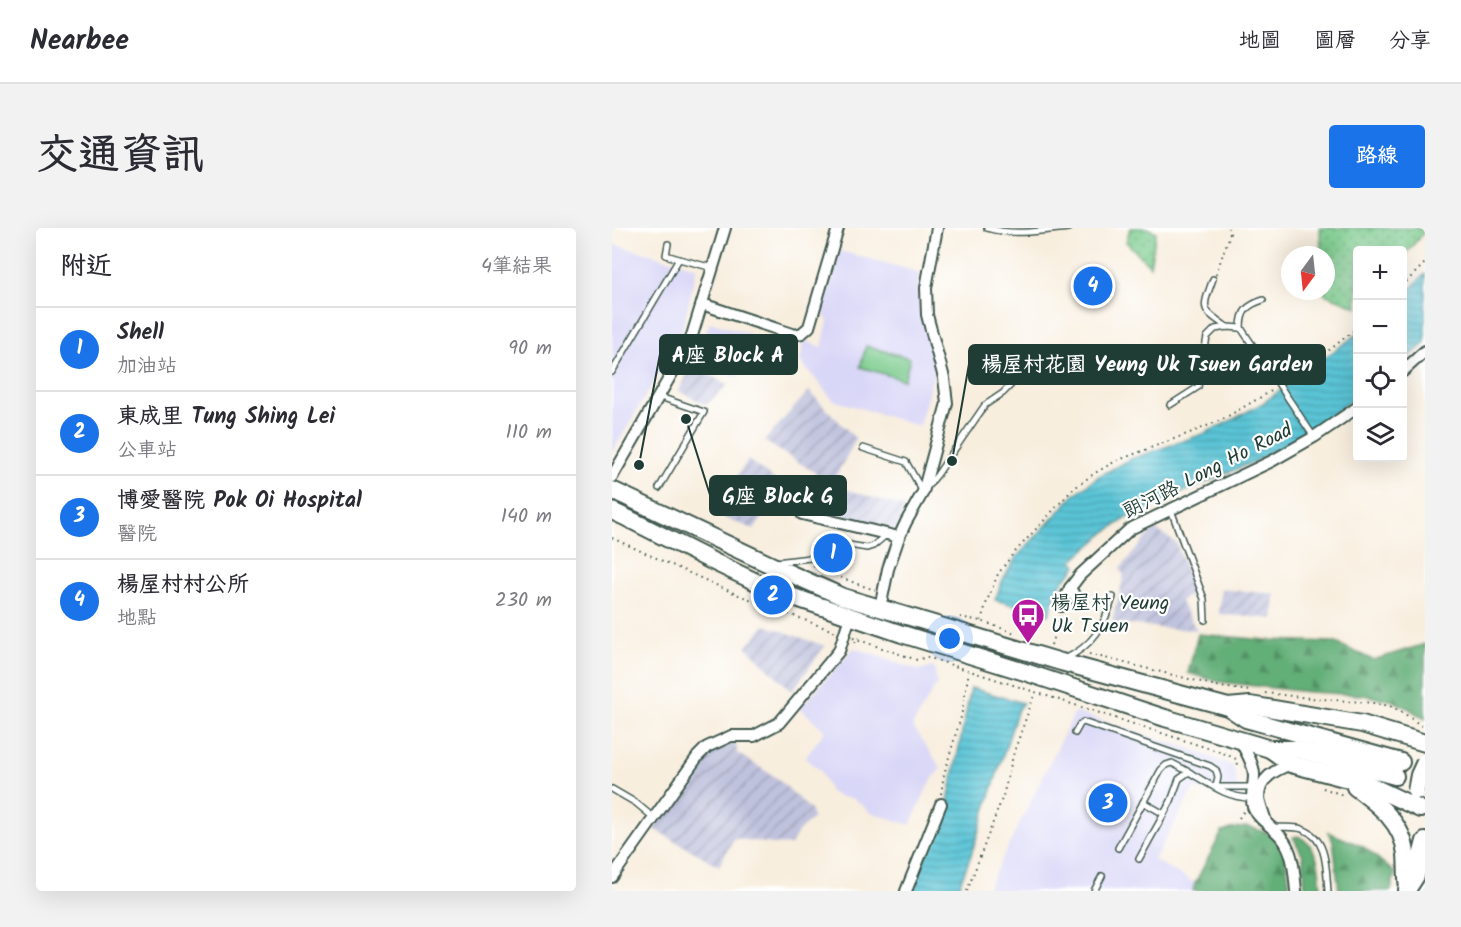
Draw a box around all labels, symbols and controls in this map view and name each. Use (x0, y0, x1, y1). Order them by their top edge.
text: Nearbee (30, 19, 129, 64)
text: 地圖 (1239, 25, 1281, 58)
text: 圖層 (1314, 25, 1356, 58)
text: 分享 (1389, 25, 1431, 58)
text: 交通資訊 (36, 123, 204, 190)
button: 路線 (1329, 125, 1425, 188)
text: 附近 (60, 246, 112, 288)
north arrow (1281, 246, 1335, 300)
map controls (1353, 246, 1407, 462)
button: + (1353, 246, 1407, 300)
text: 4筆結果 (481, 251, 552, 283)
pin: 4 (1074, 264, 1112, 308)
button: − (1353, 300, 1407, 354)
text: Shell (117, 316, 164, 351)
text: 1 (76, 333, 83, 365)
text: 90 m (508, 333, 552, 365)
callout: A座 Block A (660, 335, 797, 374)
text: A座 Block A (672, 340, 784, 373)
callout: 楊屋村花園 Yeung Uk Tsuen Garden (969, 345, 1325, 384)
text: 楊屋村花園 Yeung Uk Tsuen Garden (981, 349, 1313, 382)
text: 加油站 (117, 351, 177, 383)
button: locate (1353, 354, 1407, 408)
text: 東成里 Tung Shing Lei (117, 400, 335, 435)
button: layers (1353, 408, 1407, 462)
street label: 朗河路 Long Ho Road (1118, 415, 1299, 529)
text: 2 (74, 417, 85, 449)
text: 110 m (506, 417, 552, 449)
text: 公車站 (117, 435, 177, 467)
callout: G座 Block G (710, 476, 846, 515)
text: G座 Block G (722, 481, 834, 514)
text: 博愛醫院 Pok Oi Hospital (117, 484, 362, 519)
text: 3 (74, 501, 85, 533)
text: 140 m (501, 501, 552, 533)
text: 醫院 (117, 519, 157, 551)
pin: 1 (814, 530, 852, 576)
text: 楊屋村村公所 (117, 568, 249, 603)
pin: 2 (754, 572, 792, 617)
text: 4 (74, 585, 85, 617)
text: 230 m (495, 585, 552, 617)
place label: 楊屋村 Yeung Uk Tsuen (1051, 588, 1169, 643)
bus stop icon: 楊屋村 Yeung Uk Tsuen (1010, 597, 1046, 644)
text: 地點 (117, 603, 157, 635)
your location (935, 624, 964, 653)
pin: 3 (1088, 780, 1128, 826)

